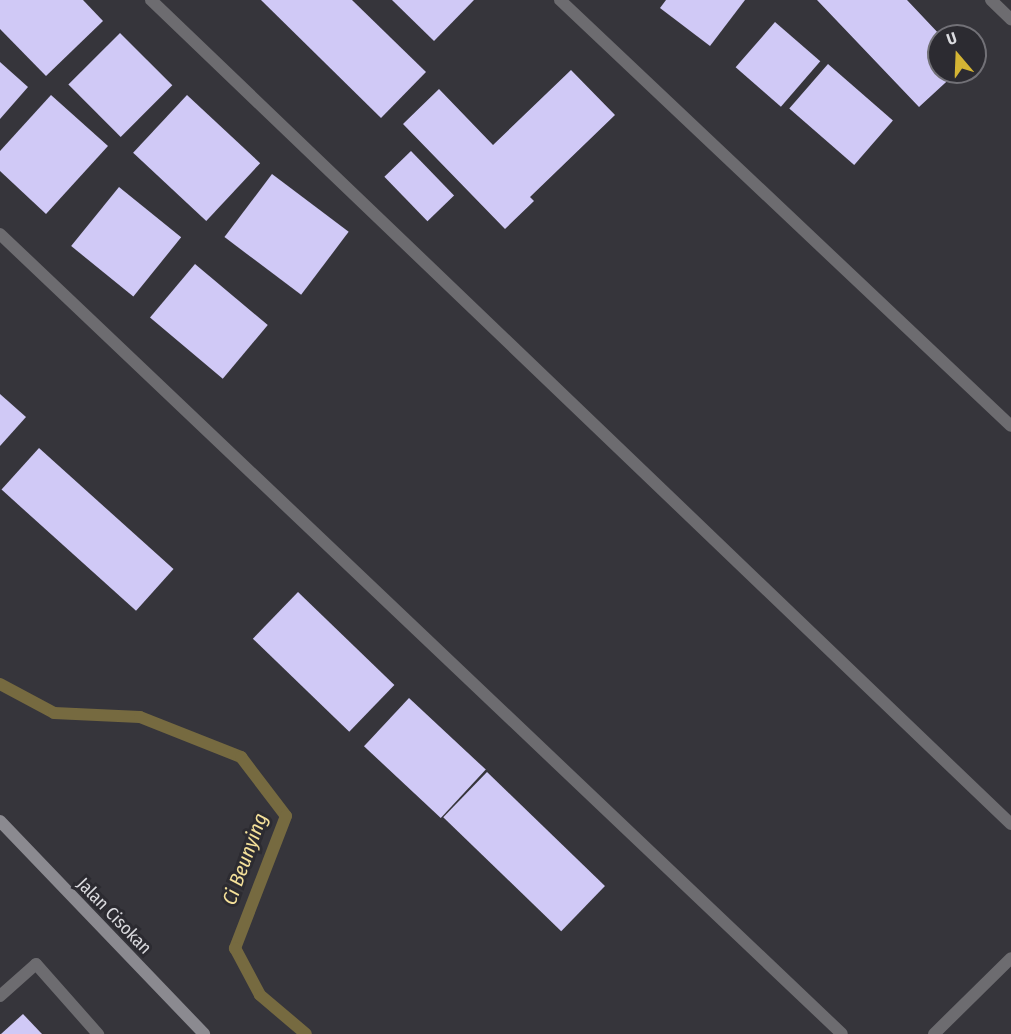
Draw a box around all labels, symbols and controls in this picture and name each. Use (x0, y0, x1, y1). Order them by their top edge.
north arrow (927, 24, 987, 84)
text: U (944, 28, 959, 49)
water label: Ci Beunying (217, 810, 273, 908)
street label: Jalan Cisokan (72, 873, 156, 959)

